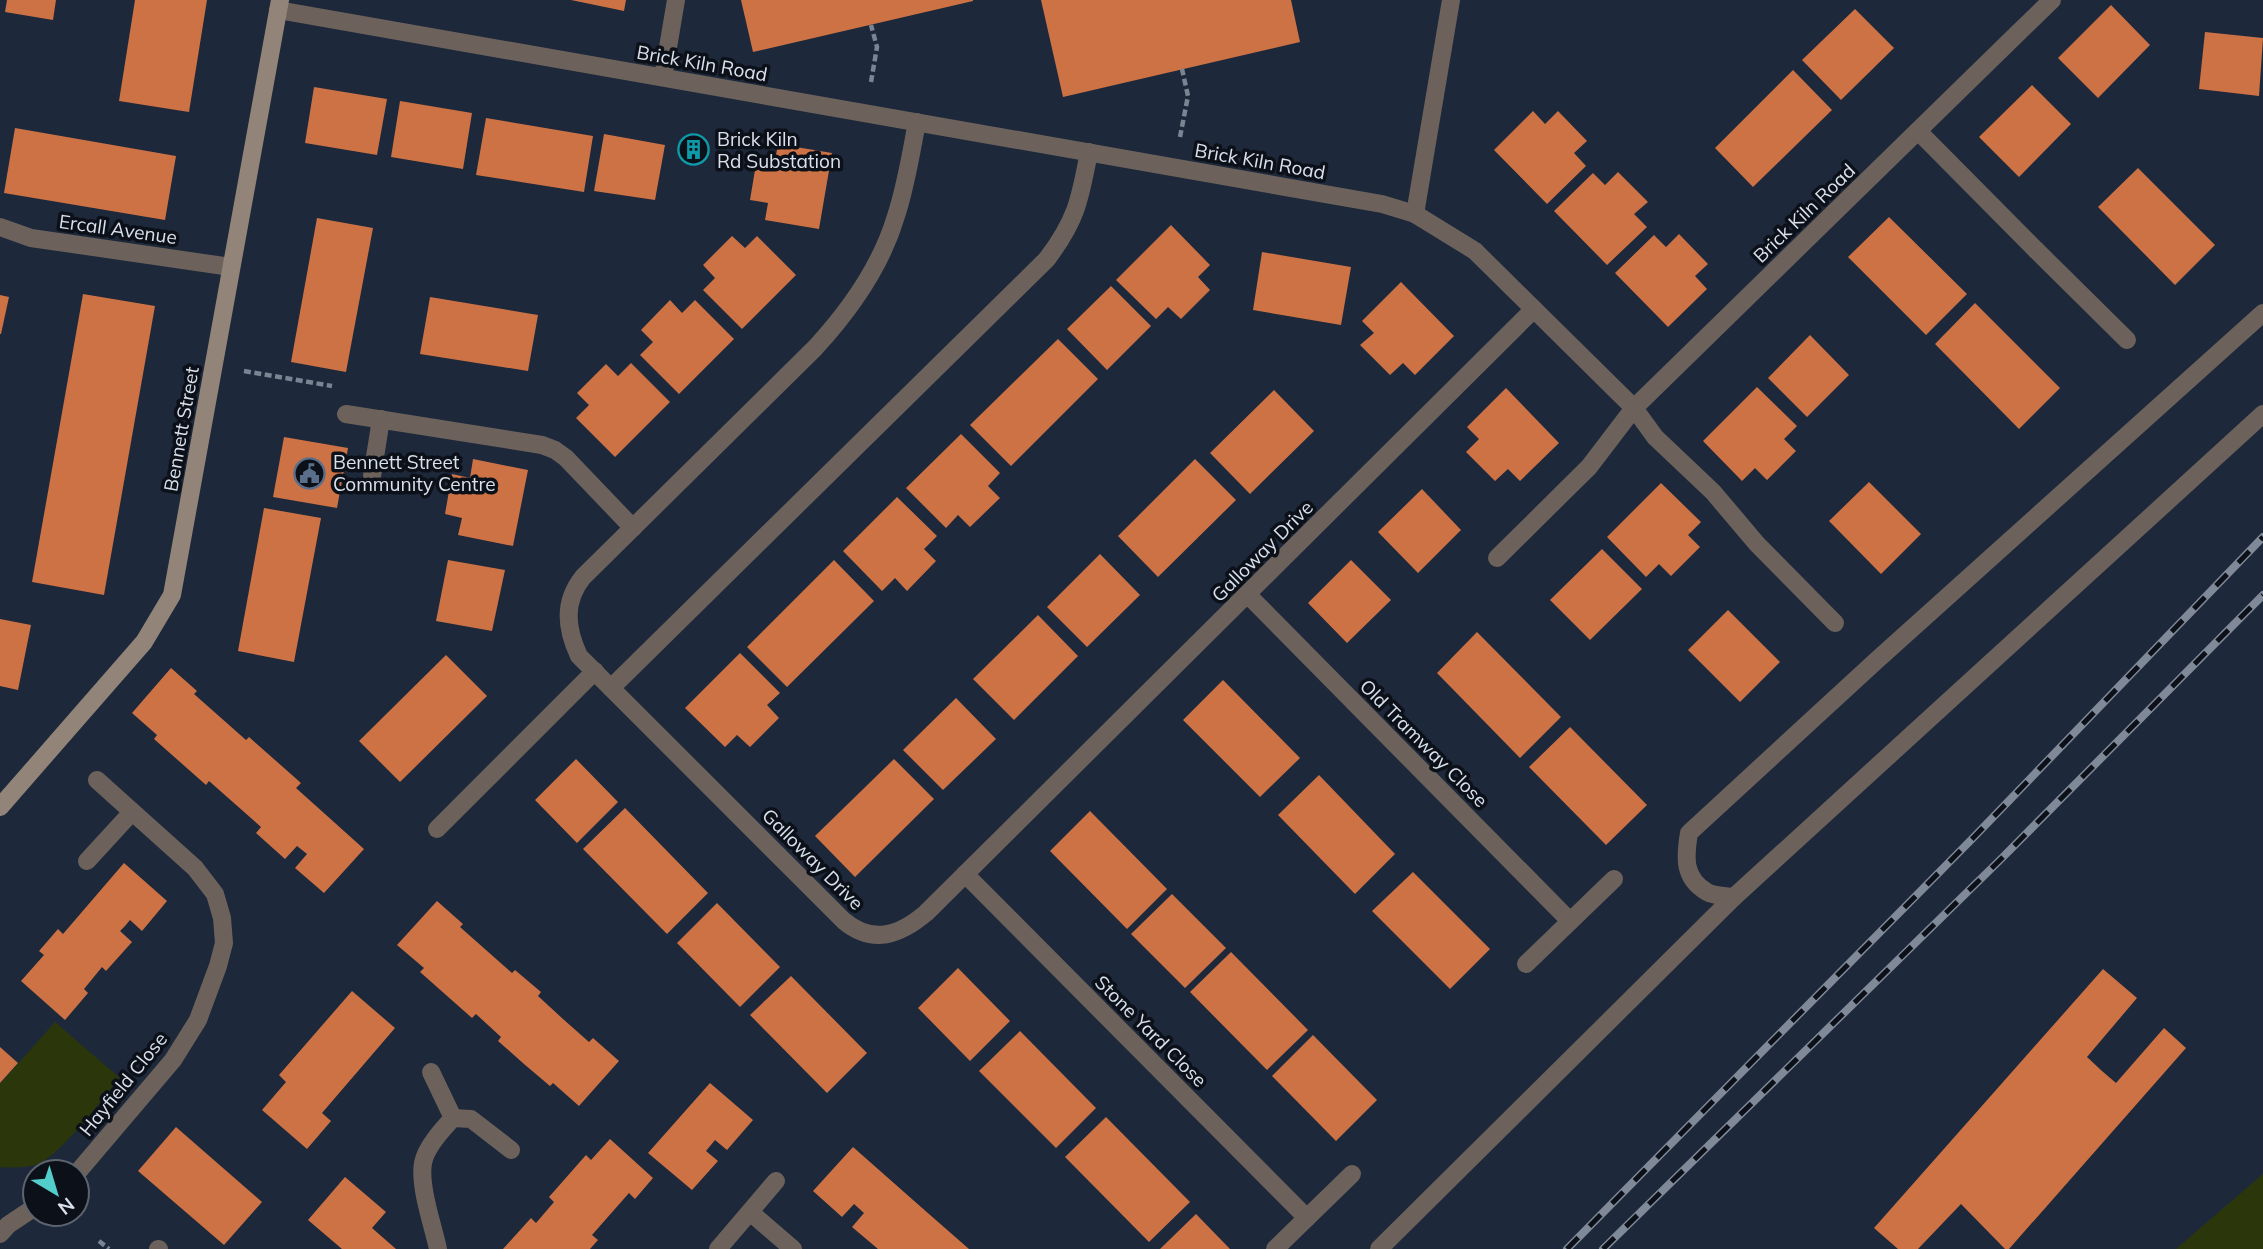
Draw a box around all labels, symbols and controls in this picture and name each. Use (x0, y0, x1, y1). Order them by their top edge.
street label: Brick Kiln Road (635, 40, 769, 86)
place label: Brick Kiln Rd Substation (717, 127, 841, 173)
building icon: Brick Kiln Rd Substation (677, 133, 711, 167)
street label: Brick Kiln Road (1193, 138, 1327, 184)
street label: Brick Kiln Road (1748, 158, 1860, 268)
street label: Ercall Avenue (57, 209, 179, 249)
street label: Bennett Street (158, 364, 204, 493)
place label: Bennett Street Community Centre (333, 450, 496, 496)
public building icon: Bennett Street Community Centre (293, 456, 327, 490)
street label: Galloway Drive (1206, 495, 1318, 607)
street label: Old Tramway Close (1355, 674, 1493, 812)
street label: Galloway Drive (757, 803, 869, 915)
street label: Stone Yard Close (1090, 970, 1212, 1092)
street label: Hayfield Close (74, 1027, 172, 1141)
north arrow (21, 1158, 91, 1228)
text: N (53, 1193, 80, 1220)

